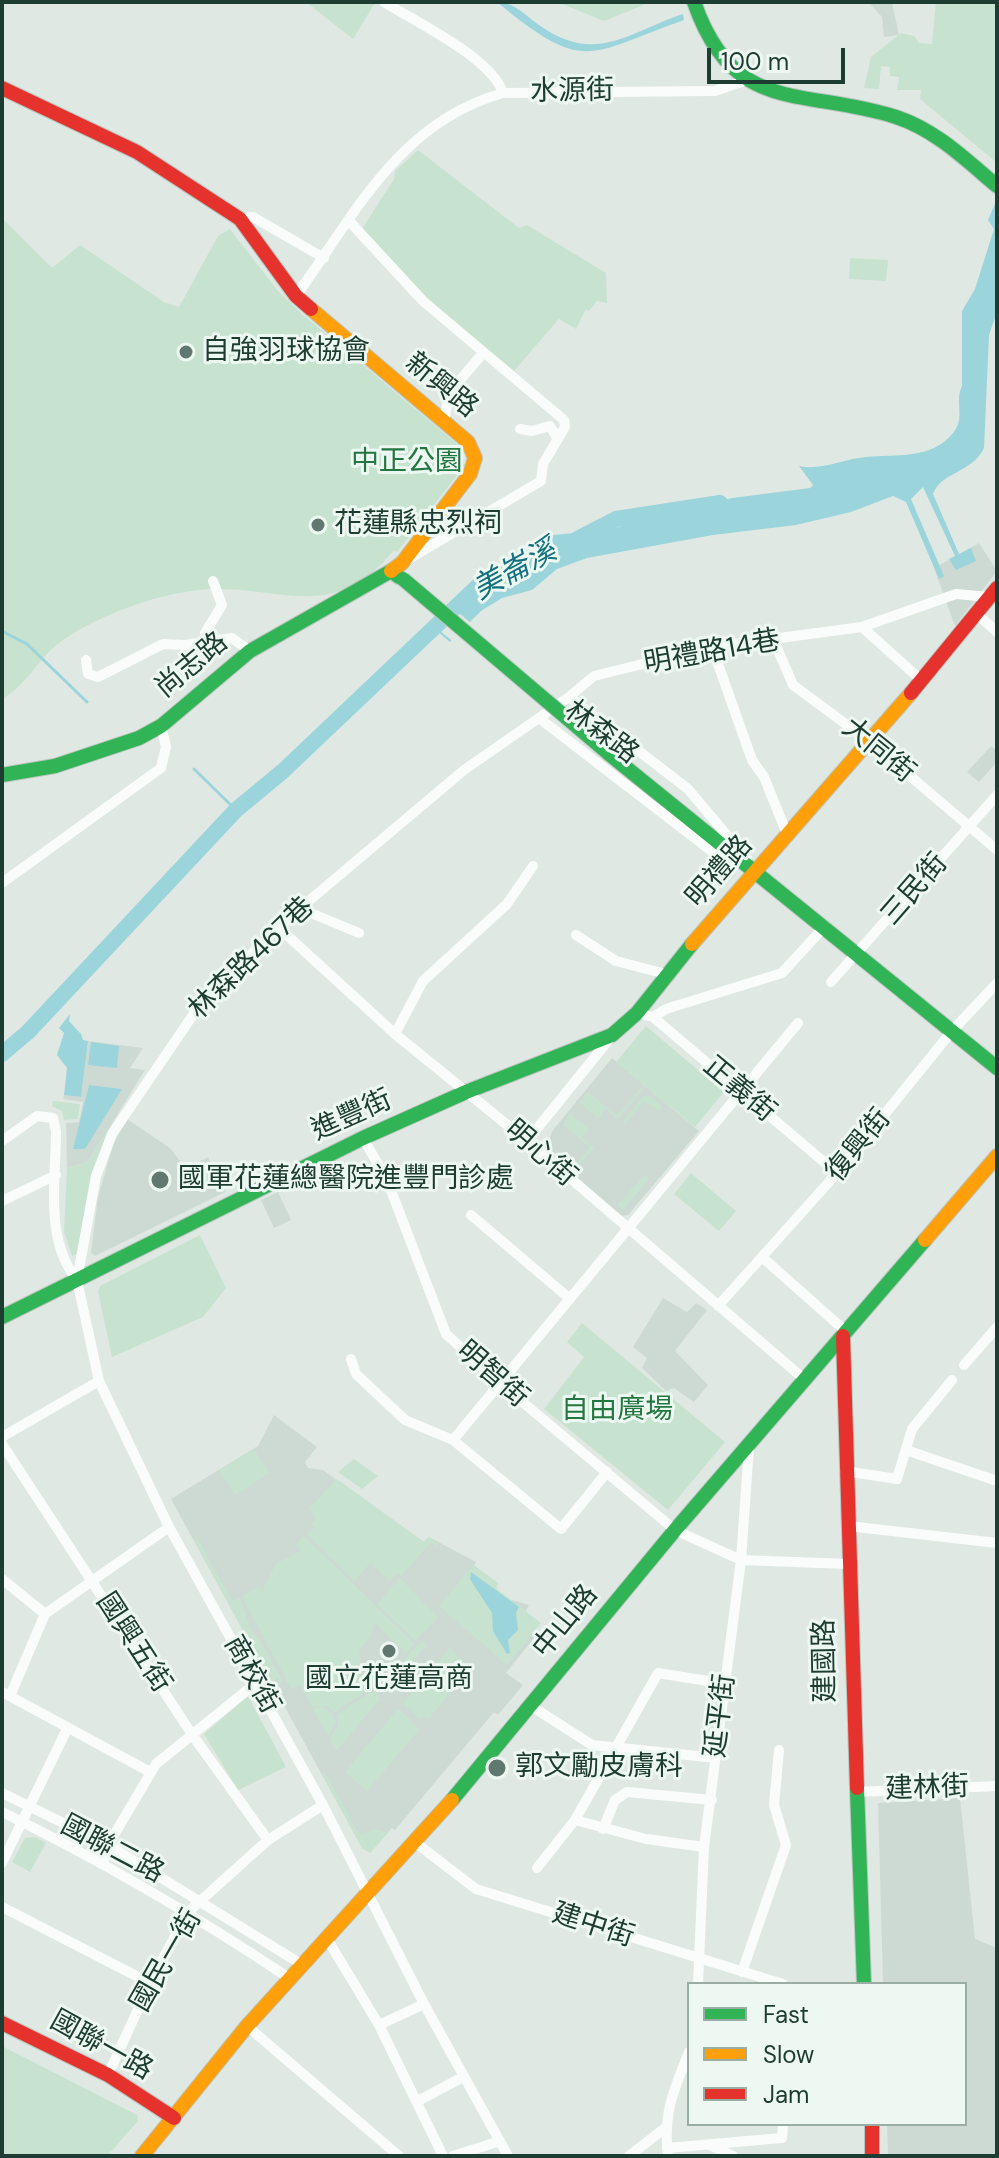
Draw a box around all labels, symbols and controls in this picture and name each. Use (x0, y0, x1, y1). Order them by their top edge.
scale bar (711, 32, 849, 82)
text: 100 m (721, 46, 789, 77)
street label: 水源街 (530, 74, 614, 110)
place label: 自強羽球協會 (202, 335, 370, 369)
marker: 自強羽球協會 (177, 343, 195, 361)
street label: 新興路 (398, 347, 484, 425)
park label: 中正公園 (351, 446, 463, 480)
place label: 花蓮縣忠烈祠 (334, 508, 502, 542)
marker: 花蓮縣忠烈祠 (309, 516, 327, 534)
water label: 美崙溪 (467, 533, 563, 609)
street label: 明禮路14巷 (641, 624, 783, 682)
street label: 尚志路 (149, 626, 235, 706)
street label: 林森路 (557, 694, 645, 772)
street label: 大同街 (835, 712, 921, 790)
street label: 明禮路 (680, 829, 760, 915)
street label: 三民街 (875, 847, 955, 933)
street label: 林森路467巷 (182, 891, 322, 1027)
street label: 正義街 (696, 1050, 782, 1130)
street label: 進豐街 (307, 1084, 397, 1148)
street label: 復興街 (820, 1103, 898, 1189)
street label: 明心街 (497, 1114, 583, 1194)
place label: 國軍花蓮總醫院進豐門診處 (178, 1163, 514, 1197)
marker: 國軍花蓮總醫院進豐門診處 (149, 1169, 171, 1191)
street label: 明智街 (449, 1335, 535, 1415)
park label: 自由廣場 (561, 1394, 673, 1428)
street label: 中山路 (527, 1579, 605, 1665)
street label: 國興五街 (88, 1587, 178, 1699)
street label: 建國路 (808, 1619, 844, 1703)
street label: 商校街 (216, 1630, 286, 1720)
marker: 國立花蓮高商 (380, 1642, 398, 1660)
place label: 國立花蓮高商 (305, 1663, 473, 1697)
street label: 延平街 (699, 1672, 743, 1760)
place label: 郭文勵皮膚科 (515, 1751, 683, 1785)
marker: 郭文勵皮膚科 (486, 1757, 508, 1779)
street label: 建林街 (884, 1771, 970, 1807)
street label: 國聯二路 (55, 1809, 169, 1891)
street label: 建中街 (548, 1897, 638, 1955)
street label: 國民一街 (124, 1904, 210, 2018)
legend (687, 1982, 967, 2126)
text: Fast (763, 1999, 809, 2030)
street label: 國聯一路 (44, 2004, 158, 2088)
text: Slow (763, 2039, 814, 2070)
text: Jam (763, 2079, 809, 2110)

